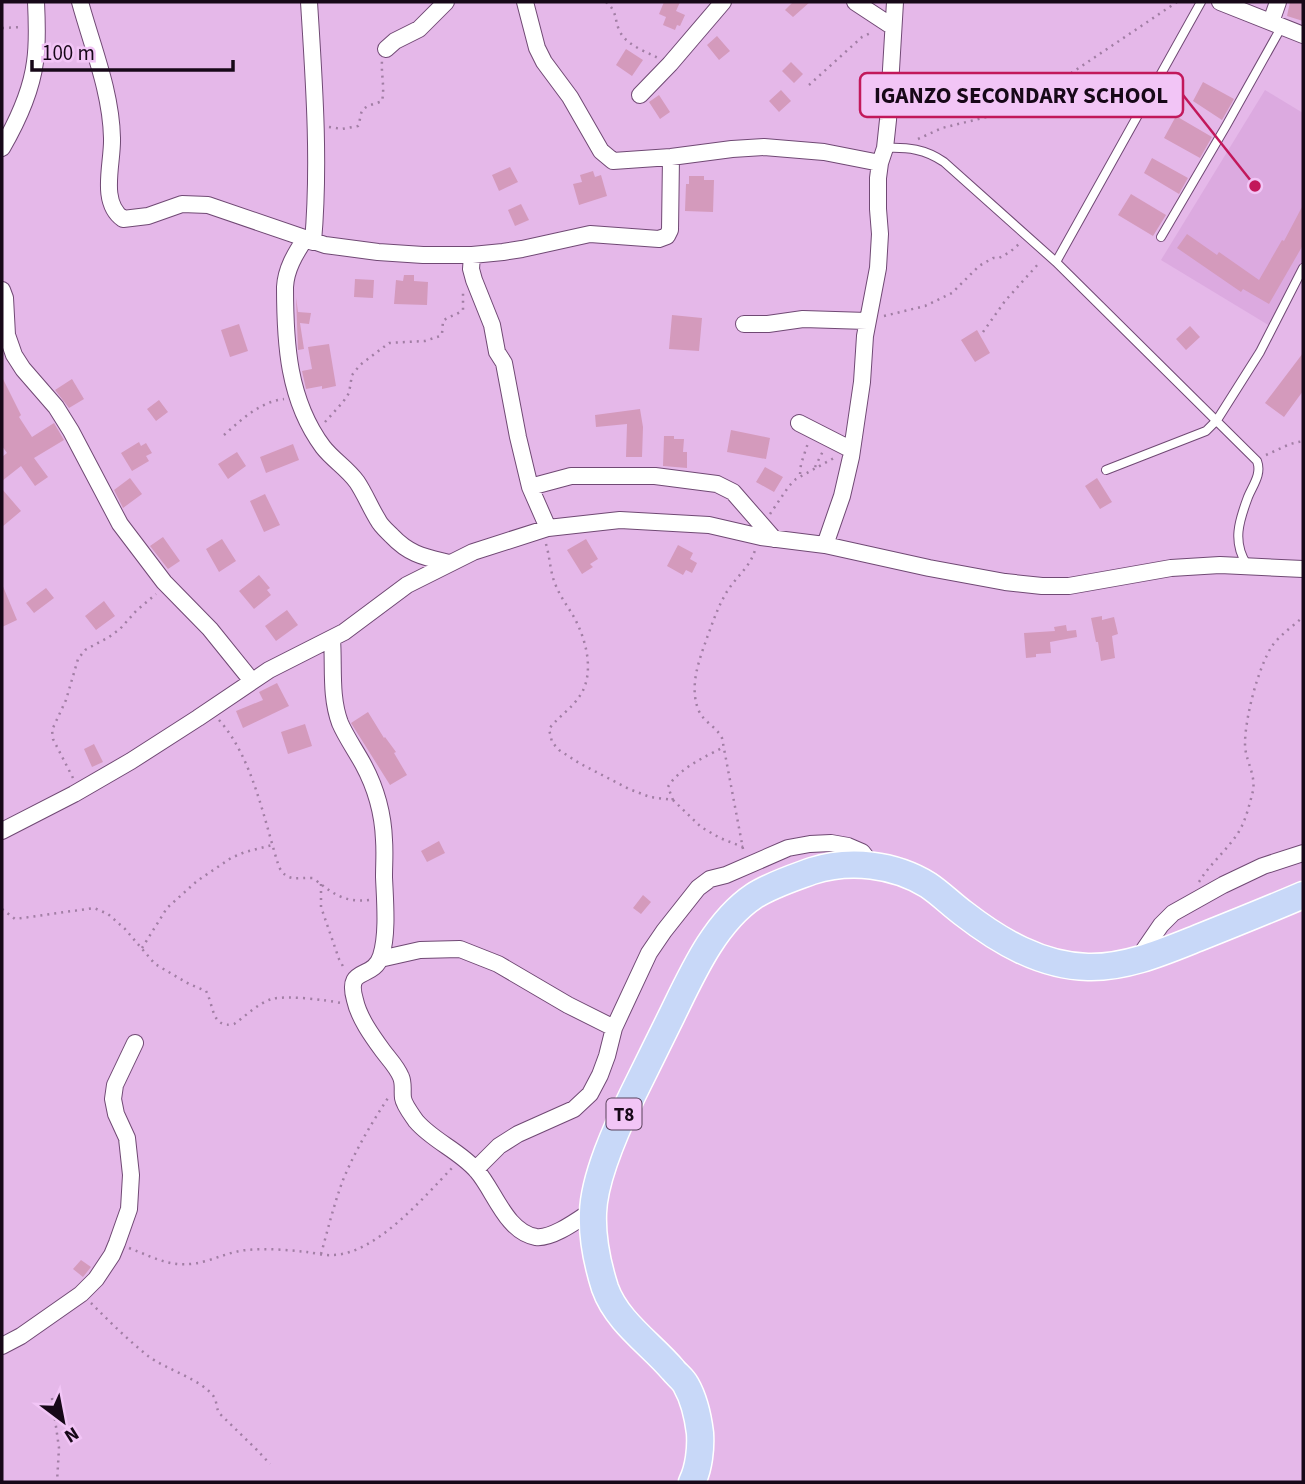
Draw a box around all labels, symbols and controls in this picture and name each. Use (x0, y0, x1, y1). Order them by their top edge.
scale bar (32, 28, 233, 72)
text: 100 m (42, 38, 95, 68)
callout: IGANZO SECONDARY SCHOOL (860, 73, 1183, 117)
text: IGANZO SECONDARY SCHOOL (874, 79, 1168, 112)
road number: T8 (606, 1098, 642, 1130)
north arrow (28, 1386, 98, 1456)
text: N (59, 1419, 84, 1449)

